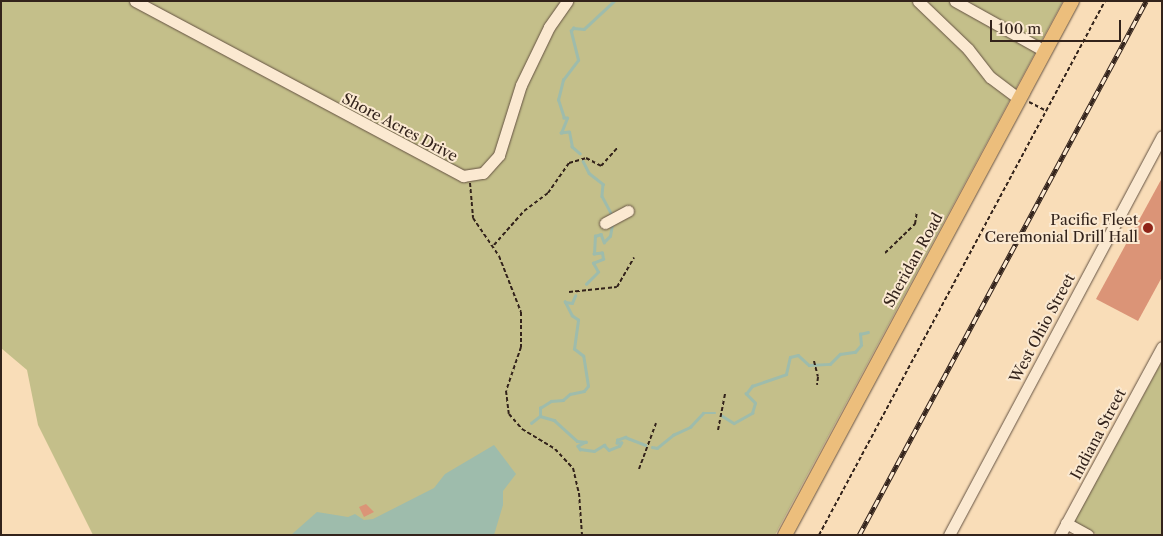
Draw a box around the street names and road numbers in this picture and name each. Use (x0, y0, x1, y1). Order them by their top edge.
street label: Shore Acres Drive (339, 89, 461, 165)
street label: Sheridan Road (880, 210, 946, 310)
street label: West Ohio Street (1006, 270, 1078, 386)
street label: Indiana Street (1066, 385, 1130, 483)

